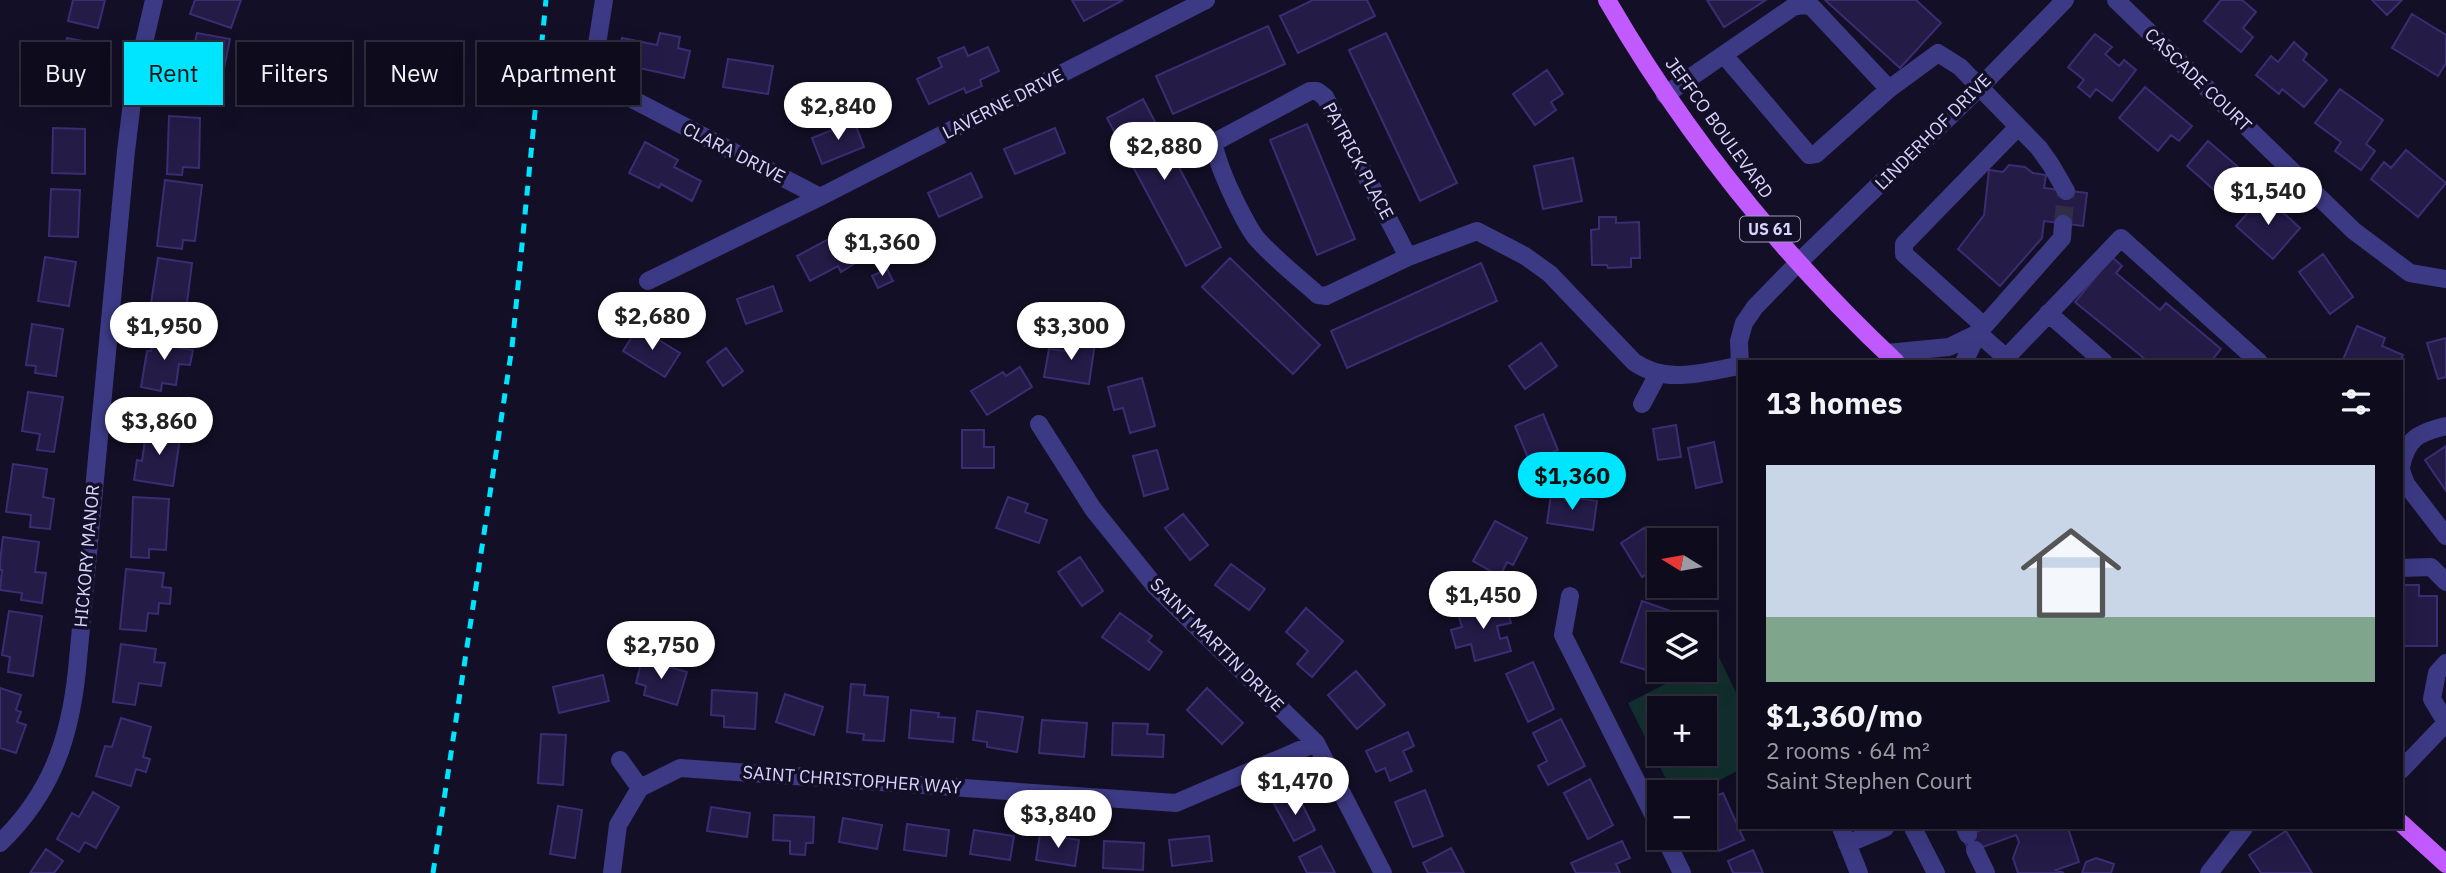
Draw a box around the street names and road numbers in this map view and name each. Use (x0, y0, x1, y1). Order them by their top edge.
street label: CASCADE COURT (2140, 23, 2257, 137)
street label: JEFFCO BOULEVARD (1660, 53, 1778, 203)
street label: LAVERNE DRIVE (938, 63, 1067, 144)
street label: LINDERHOF DRIVE (1870, 69, 1996, 195)
street label: PATRICK PLACE (1318, 98, 1399, 223)
street label: CLARA DRIVE (679, 117, 789, 188)
road number: US 61 (1740, 216, 1800, 242)
street label: HICKORY MANOR (69, 483, 104, 629)
street label: SAINT MARTIN DRIVE (1145, 573, 1289, 717)
street label: SAINT CHRISTOPHER WAY (742, 760, 962, 799)

